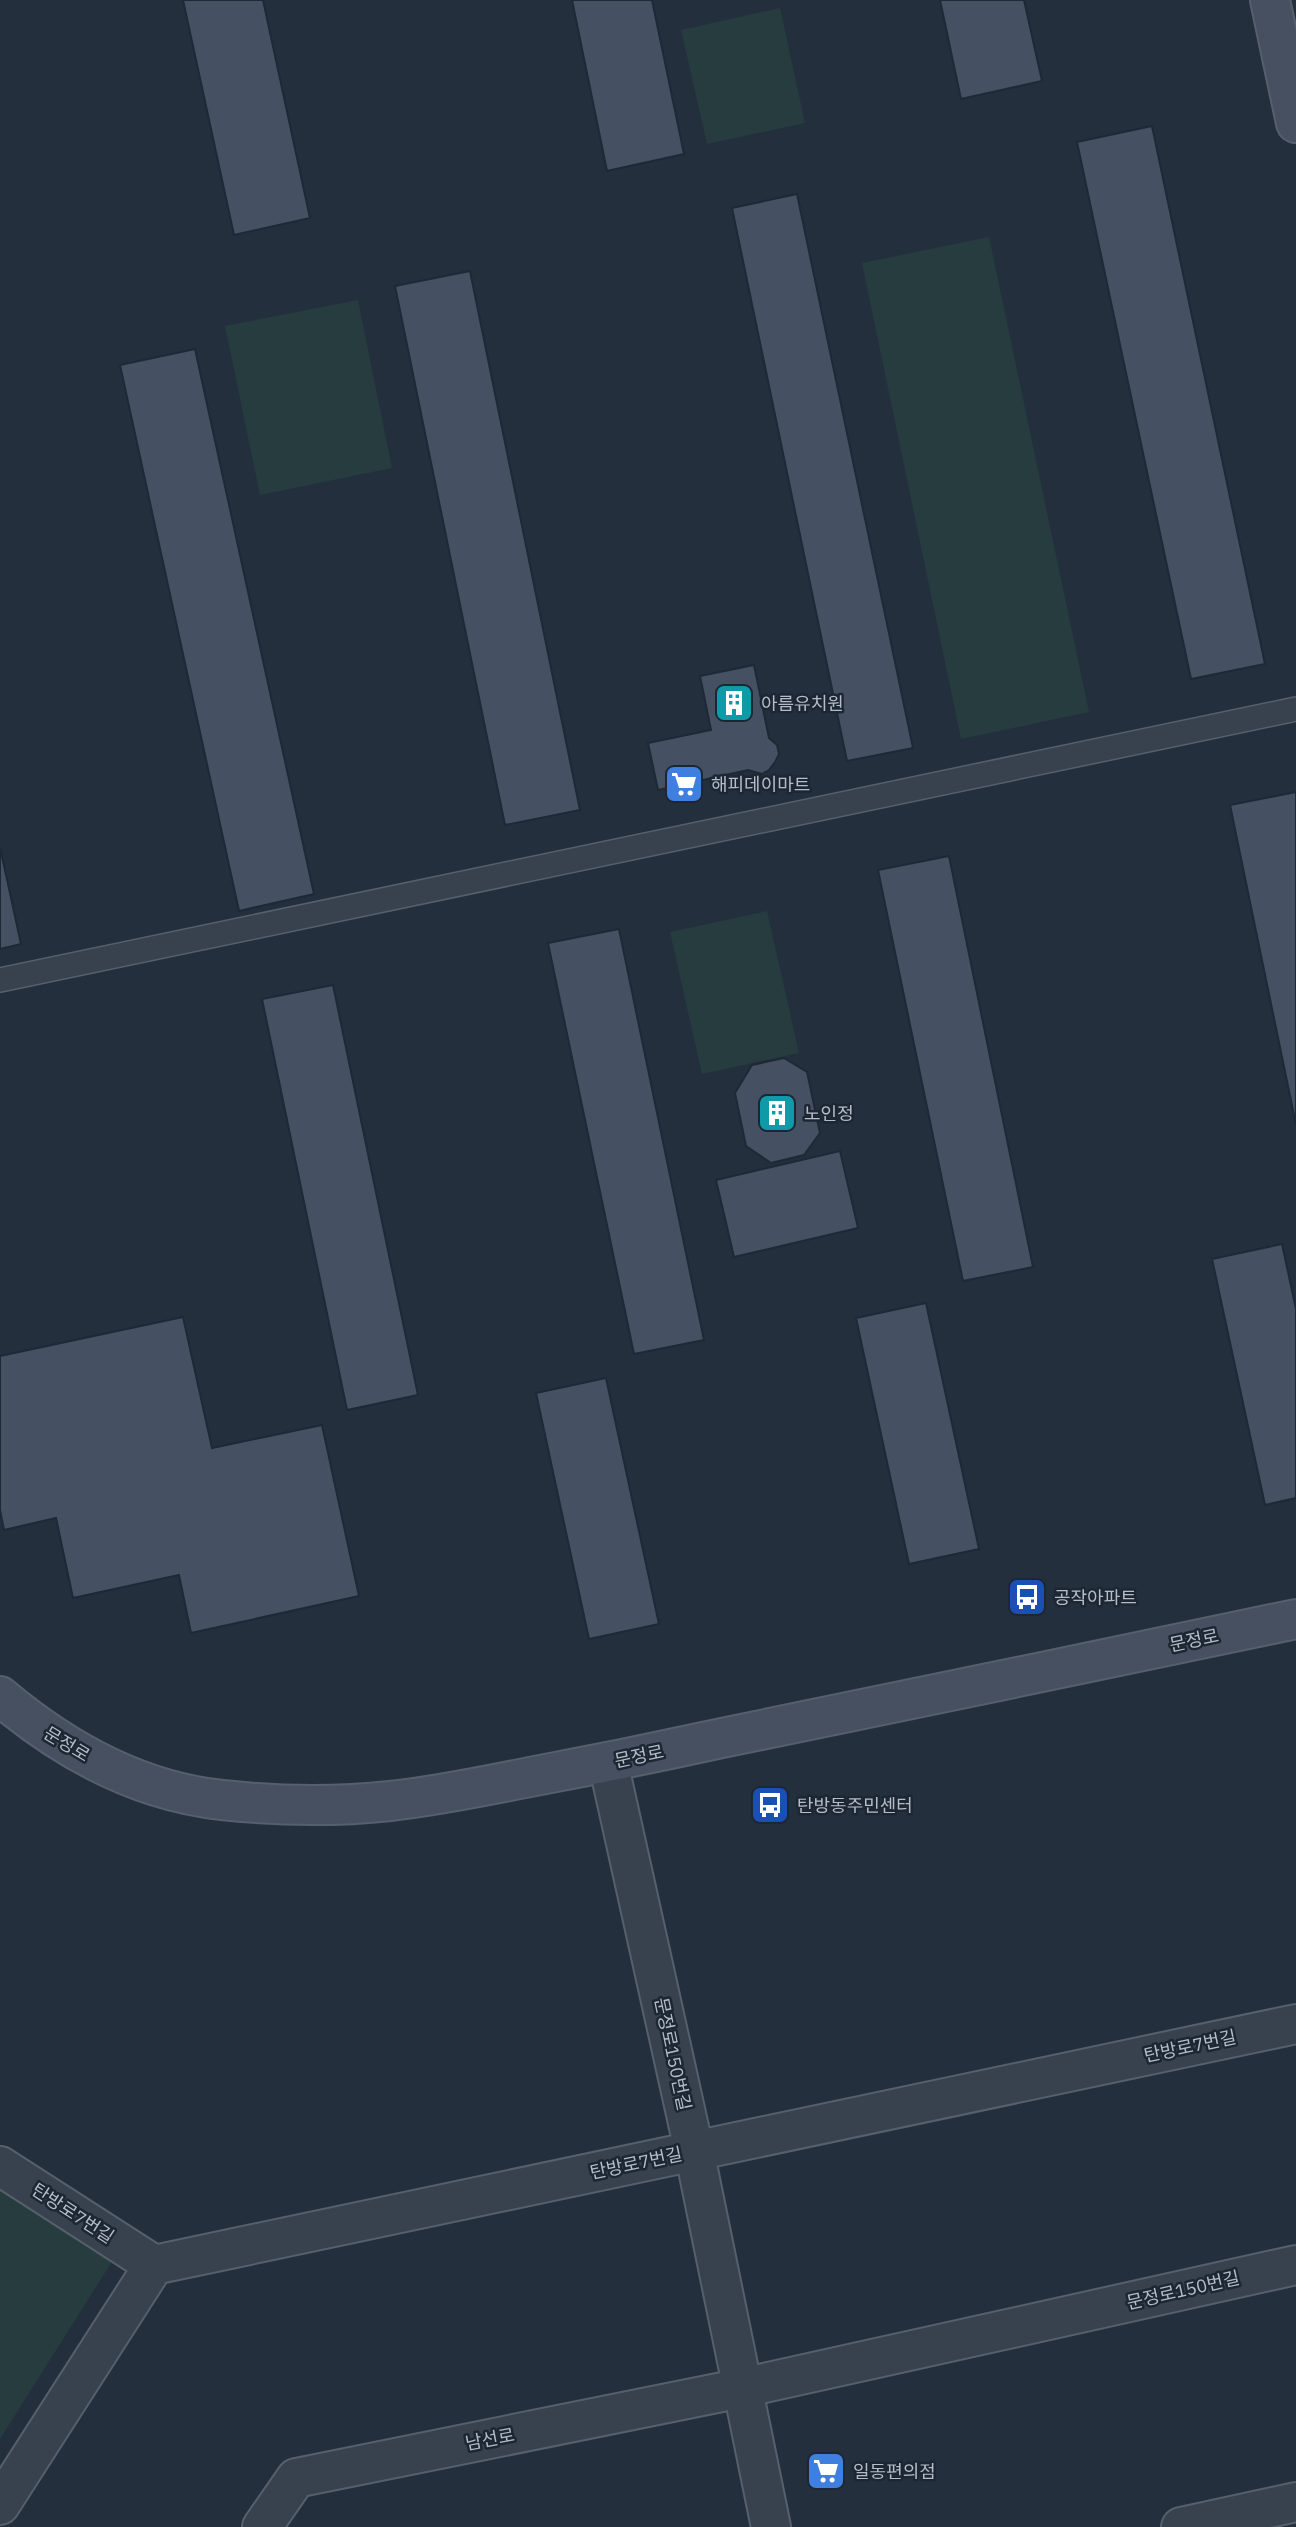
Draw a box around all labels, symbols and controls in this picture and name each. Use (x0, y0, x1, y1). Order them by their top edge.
building icon: 아름유치원 (713, 682, 755, 724)
place label: 아름유치원 (761, 692, 844, 715)
supermarket icon: 해피데이마트 (663, 763, 705, 805)
place label: 해피데이마트 (711, 773, 810, 796)
building icon: 노인정 (756, 1092, 798, 1134)
place label: 노인정 (804, 1102, 854, 1125)
bus stop icon: 공작아파트 (1006, 1576, 1048, 1618)
place label: 공작아파트 (1054, 1586, 1137, 1609)
street label: 문정로 (1167, 1624, 1221, 1656)
street label: 문정로 (40, 1721, 94, 1767)
street label: 문정로 (612, 1740, 666, 1772)
bus stop icon: 탄방동주민센터 (749, 1784, 791, 1826)
place label: 탄방동주민센터 (797, 1794, 913, 1817)
street label: 문정로150번길 (650, 1995, 696, 2113)
street label: 탄방로7번길 (1142, 2025, 1238, 2067)
street label: 탄방로7번길 (588, 2142, 684, 2184)
street label: 탄방로7번길 (27, 2178, 119, 2248)
street label: 문정로150번길 (1124, 2266, 1242, 2314)
street label: 남선로 (463, 2423, 517, 2455)
supermarket icon: 일동편의점 (805, 2450, 847, 2492)
place label: 일동편의점 (853, 2460, 936, 2483)

